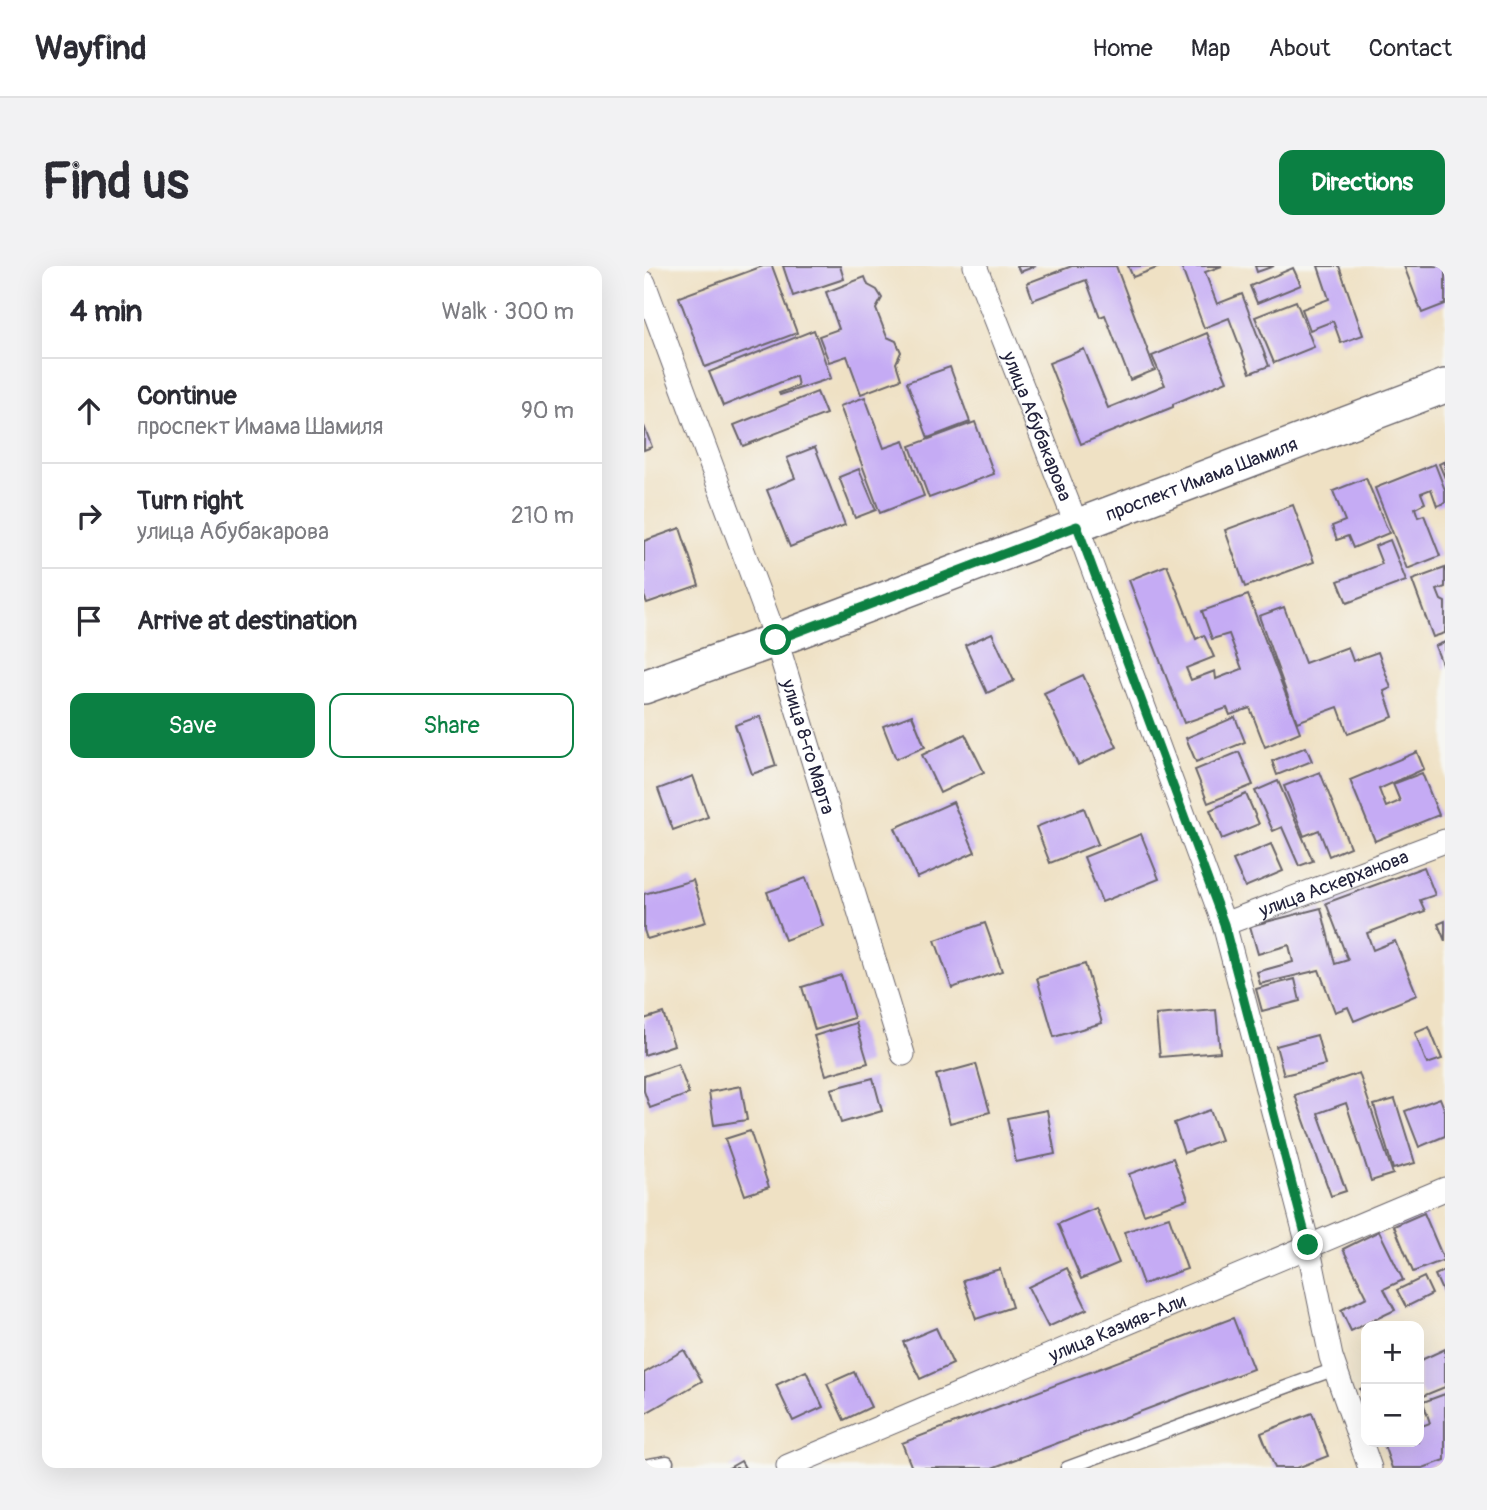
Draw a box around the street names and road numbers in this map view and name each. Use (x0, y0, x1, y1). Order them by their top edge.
street label: улица Абубакарова (996, 347, 1077, 505)
street label: проспект Имама Шамиля (1102, 432, 1301, 527)
street label: улица 8-го Марта (775, 675, 840, 817)
street label: улица Аскерханова (1255, 845, 1412, 923)
street label: улица Казияв-Али (1044, 1289, 1190, 1368)

